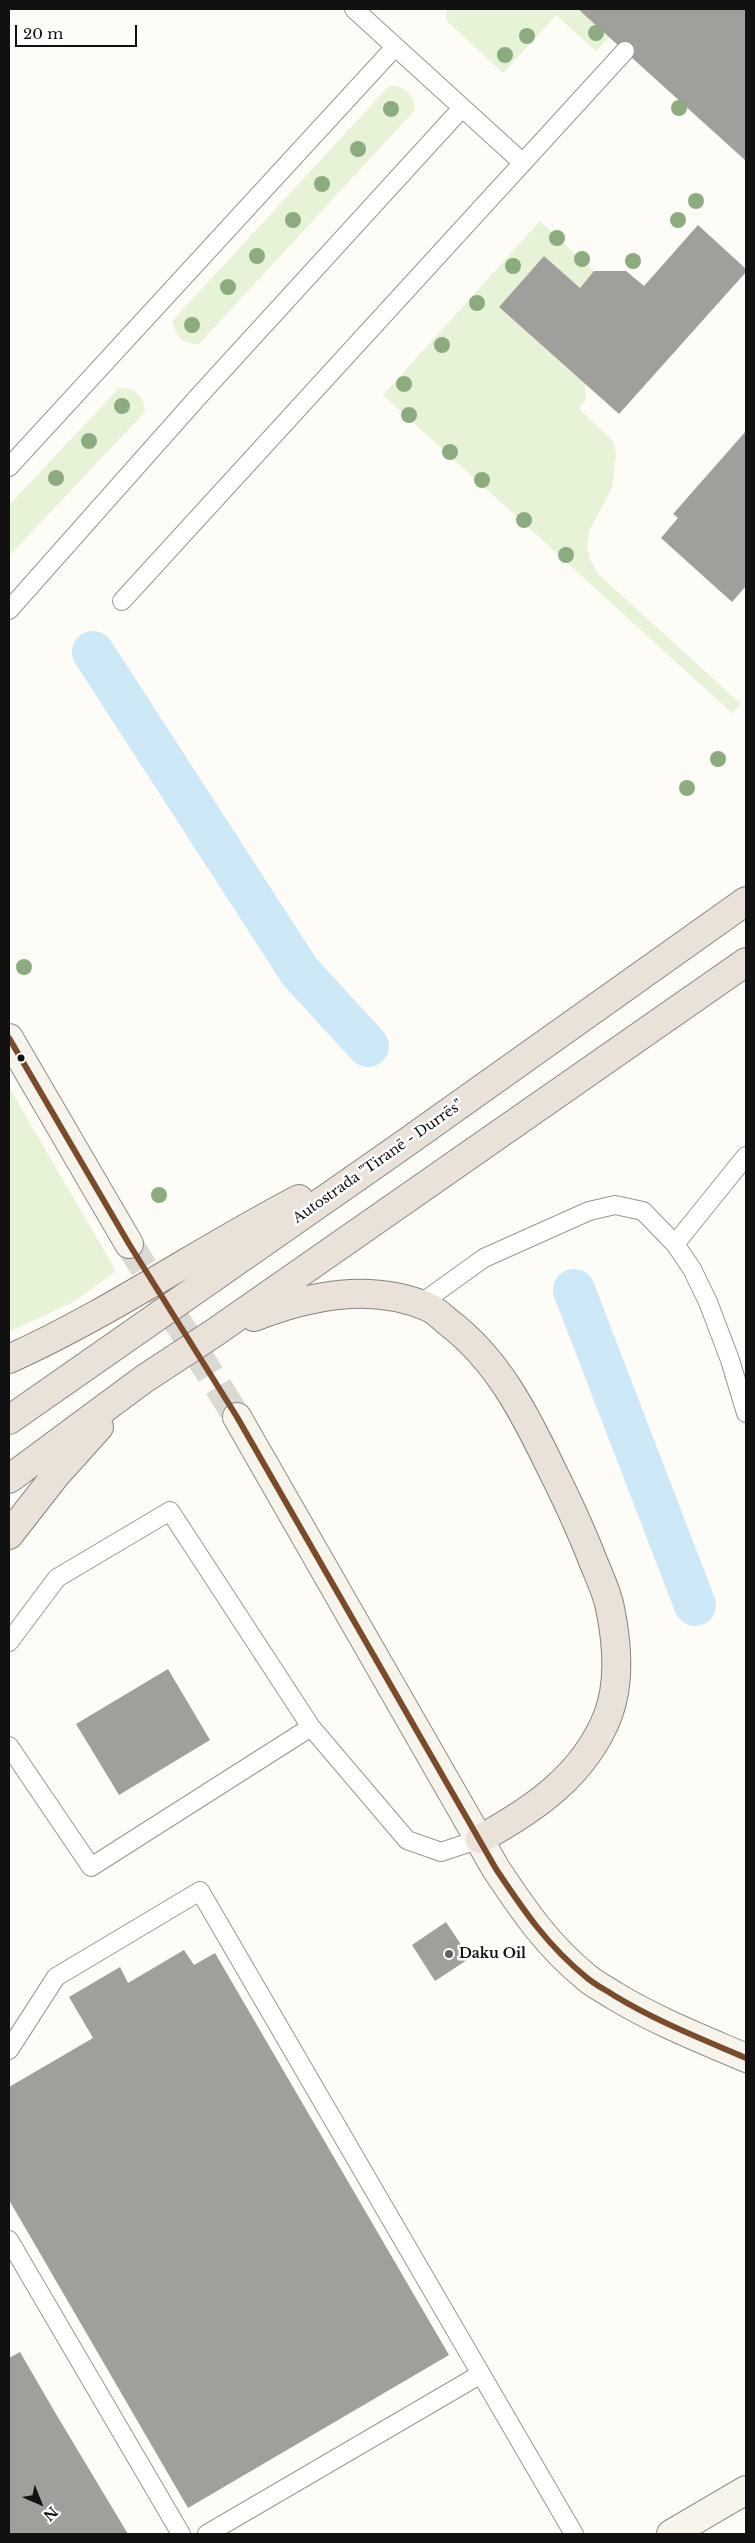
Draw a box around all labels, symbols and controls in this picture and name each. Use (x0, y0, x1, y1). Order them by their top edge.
scale bar (18, 15, 140, 47)
text: 20 m (23, 24, 63, 43)
unlabelled marker (16, 1053, 26, 1063)
street label: Autostrada "Tiranë - Durrës" (290, 1097, 466, 1227)
place label: Daku Oil (459, 1946, 526, 1962)
marker: Daku Oil (443, 1948, 455, 1960)
north arrow (15, 2478, 65, 2528)
text: N (39, 2503, 61, 2525)

